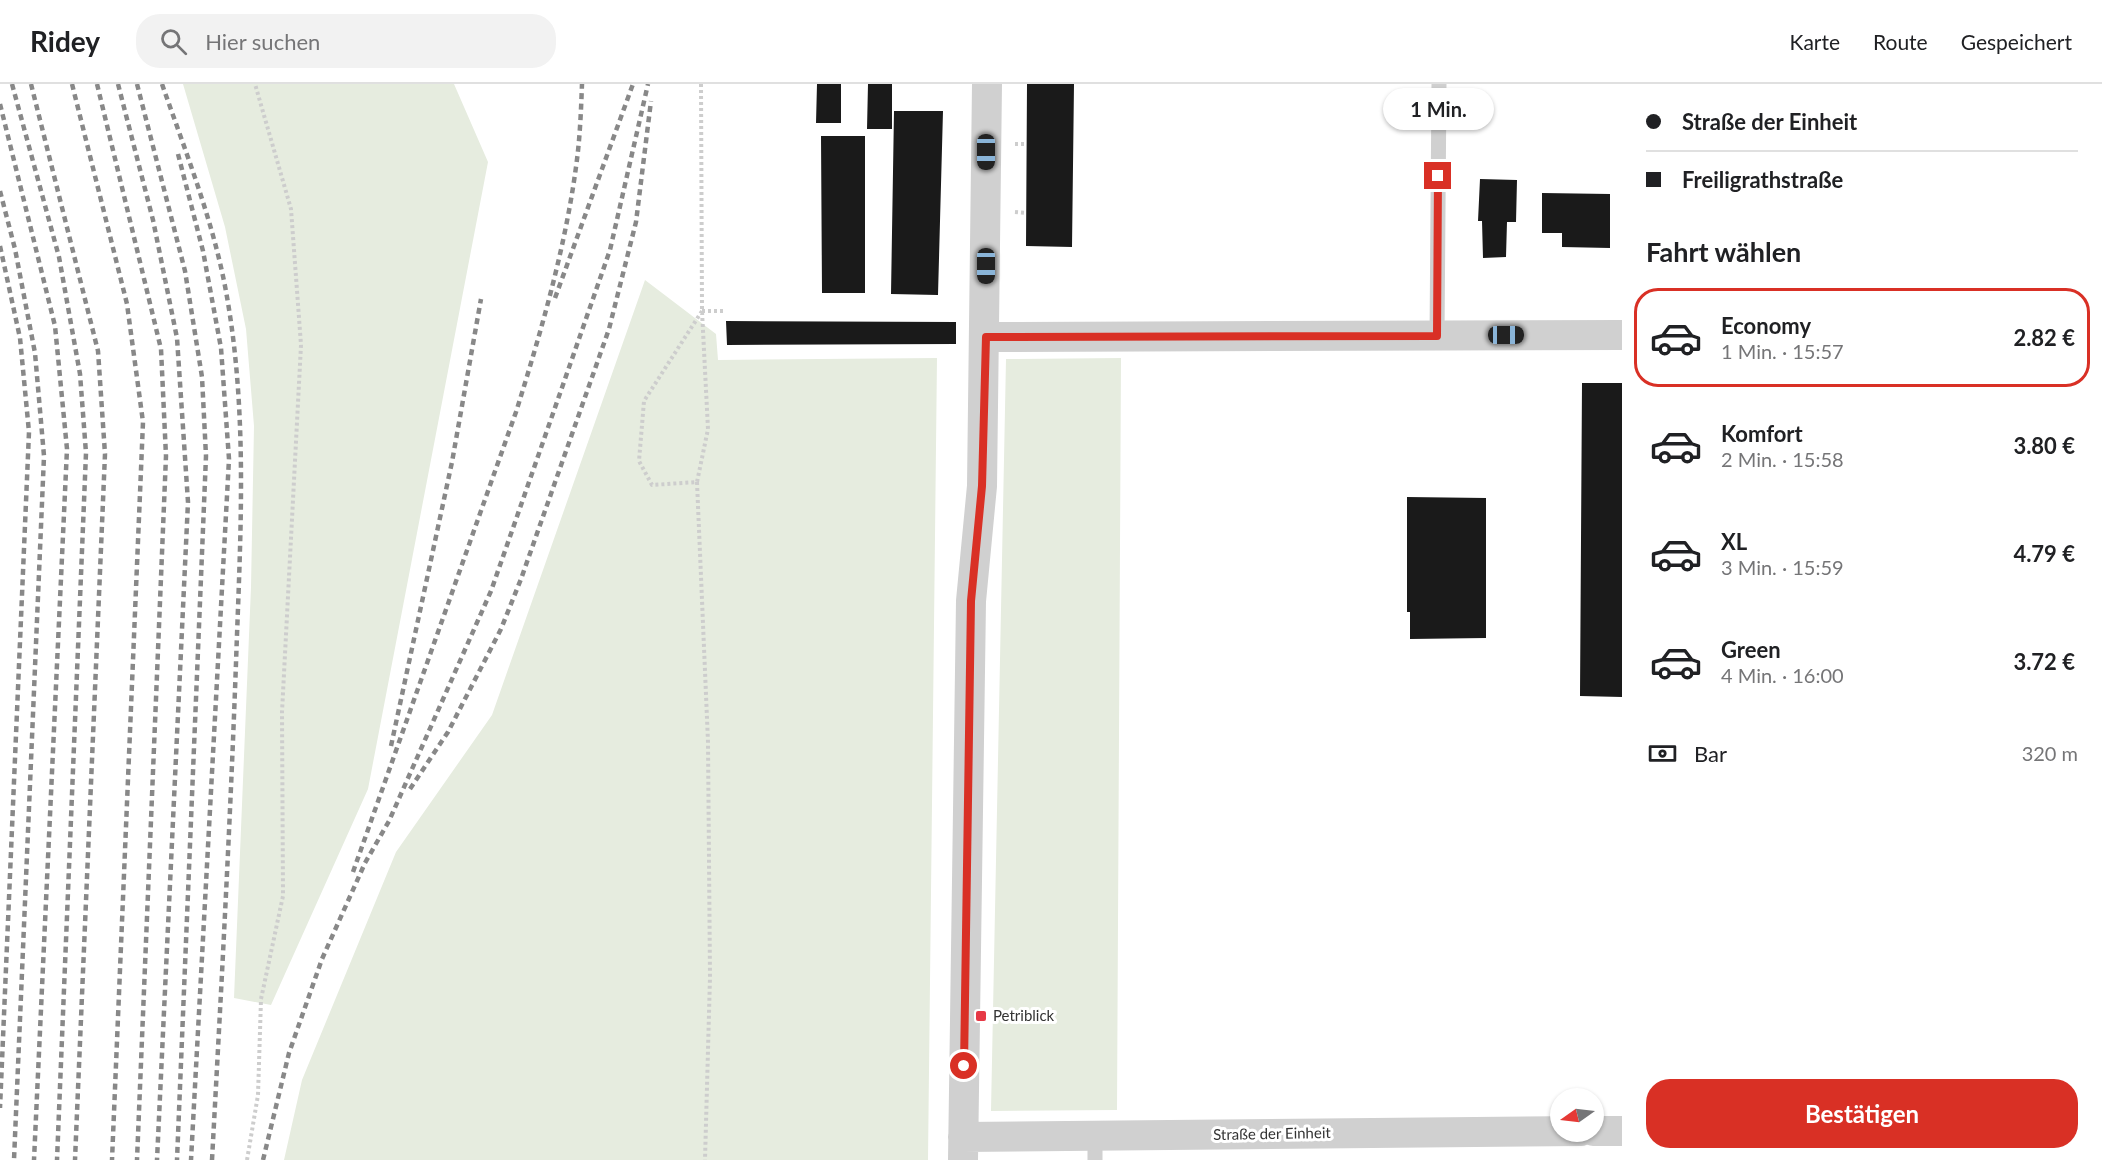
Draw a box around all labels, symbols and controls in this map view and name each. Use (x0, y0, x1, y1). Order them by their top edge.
search box (136, 14, 556, 68)
text: Ridey (30, 24, 100, 58)
icon: search (157, 25, 190, 58)
text: Hier suchen (205, 28, 320, 55)
text: Karte (1790, 29, 1840, 54)
text: Route (1873, 29, 1928, 54)
text: Gespeichert (1961, 29, 2072, 54)
callout: 1 Min. (1382, 89, 1494, 131)
text: 1 Min. (1410, 97, 1467, 121)
text: Straße der Einheit (1682, 108, 1857, 135)
car (977, 134, 995, 170)
route end (1424, 162, 1451, 189)
text: Freiligrathstraße (1682, 166, 1843, 193)
text: Fahrt wählen (1646, 235, 1801, 268)
car (977, 248, 995, 284)
icon: car (1649, 311, 1703, 365)
text: Economy (1721, 312, 1811, 339)
text: 2.82 € (2013, 324, 2075, 351)
car (1488, 326, 1524, 344)
text: 1 Min. · 15:57 (1721, 339, 1844, 363)
icon: car (1649, 419, 1703, 473)
text: Komfort (1721, 420, 1803, 447)
text: 3.80 € (2013, 432, 2075, 459)
text: 2 Min. · 15:58 (1721, 447, 1844, 471)
icon: car (1649, 527, 1703, 581)
text: XL (1721, 528, 1747, 555)
text: 4.79 € (2013, 540, 2075, 567)
text: 3 Min. · 15:59 (1721, 555, 1844, 579)
icon: car (1649, 635, 1703, 689)
text: Green (1721, 636, 1781, 663)
text: 3.72 € (2013, 648, 2075, 675)
text: 4 Min. · 16:00 (1721, 663, 1844, 687)
icon: cash (1646, 737, 1679, 770)
text: Bar (1694, 740, 1727, 767)
text: 320 m (2022, 741, 2078, 765)
place label: Petriblick (993, 1006, 1055, 1024)
marker: Petriblick (974, 1009, 988, 1023)
route start (950, 1052, 977, 1079)
button: Bestätigen (1646, 1079, 2078, 1148)
north arrow (1550, 1088, 1604, 1142)
map controls (1550, 1088, 1604, 1142)
street label: Straße der Einheit (1213, 1123, 1332, 1143)

